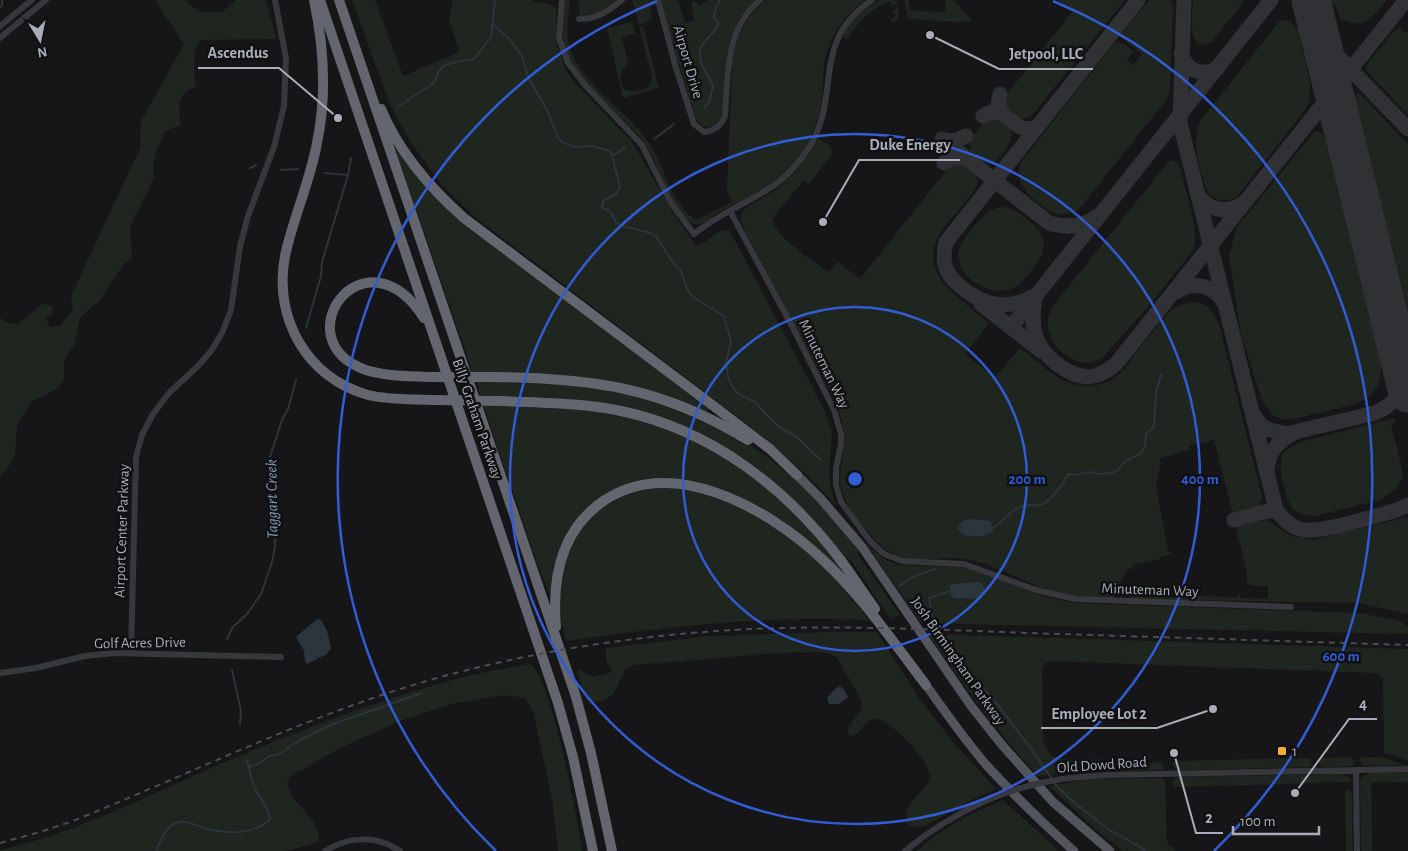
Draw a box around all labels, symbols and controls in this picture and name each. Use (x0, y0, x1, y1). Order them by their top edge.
north arrow (15, 15, 65, 65)
street label: Airport Drive (670, 24, 706, 100)
callout: Ascendus (198, 37, 279, 68)
callout: Jetpool, LLC (999, 38, 1093, 69)
text: N (36, 44, 48, 60)
text: Ascendus (208, 45, 268, 61)
text: Jetpool, LLC (1009, 46, 1084, 62)
callout: Duke Energy (859, 129, 960, 160)
text: Duke Energy (869, 137, 951, 154)
street label: Minuteman Way (796, 317, 852, 411)
street label: Billy Graham Parkway (449, 357, 505, 482)
water label: Taggart Creek (263, 459, 281, 539)
street label: Airport Center Parkway (112, 463, 132, 598)
centre of rings (846, 470, 864, 488)
text: 200 m (1008, 472, 1046, 487)
text: 400 m (1181, 472, 1219, 487)
street label: Minuteman Way (1101, 581, 1199, 599)
street label: Josh Birmingham Parkway (908, 594, 1008, 728)
street label: Golf Acres Drive (94, 635, 186, 651)
text: 600 m (1322, 649, 1360, 664)
callout: 4 (1349, 688, 1377, 719)
text: 4 (1359, 696, 1367, 712)
callout: Employee Lot 2 (1041, 697, 1157, 728)
text: Employee Lot 2 (1051, 706, 1147, 723)
place label: 1 (1292, 744, 1297, 759)
marker: 1 (1276, 745, 1288, 757)
street label: Old Dowd Road (1056, 754, 1148, 776)
callout: 2 (1196, 802, 1223, 833)
scale bar (1233, 804, 1319, 836)
text: 2 (1205, 810, 1213, 826)
text: 100 m (1240, 814, 1275, 829)

